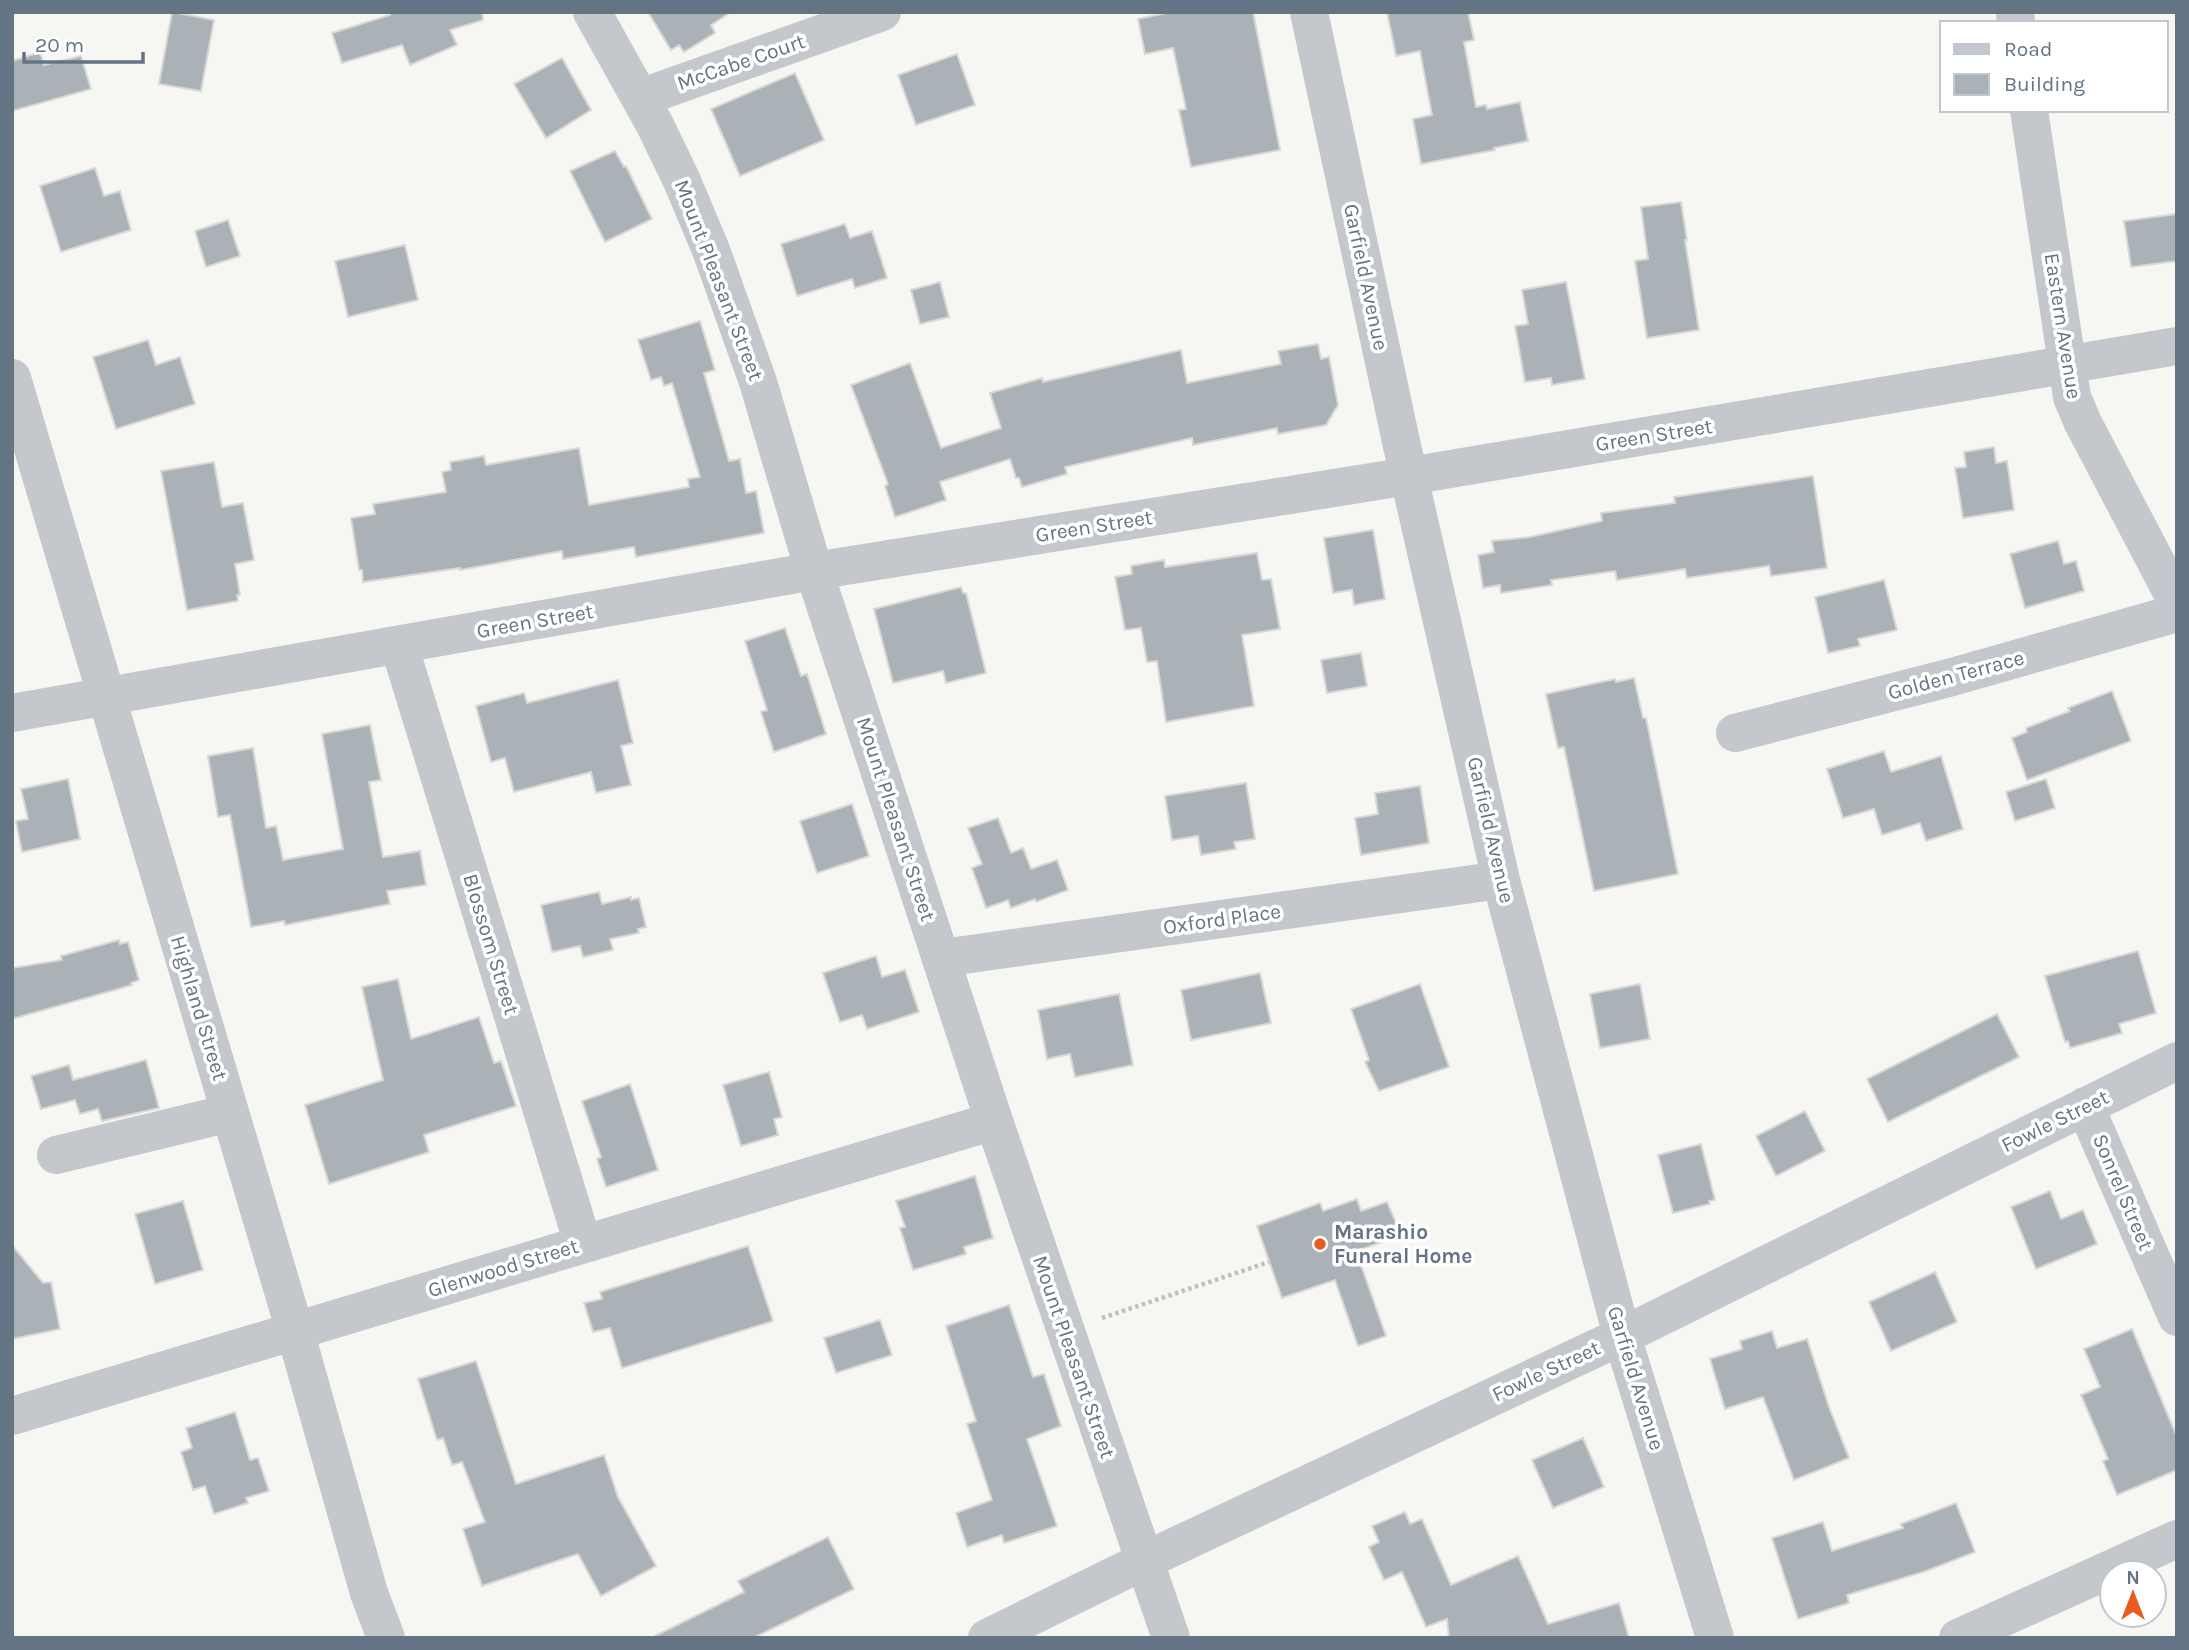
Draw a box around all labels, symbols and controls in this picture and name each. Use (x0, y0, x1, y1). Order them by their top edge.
scale bar (24, 21, 144, 65)
legend (1940, 21, 2168, 112)
street label: McCabe Court (674, 29, 808, 95)
text: 20 m (35, 33, 84, 57)
text: Road (2004, 37, 2052, 61)
text: Building (2004, 72, 2085, 96)
street label: Mount Pleasant Street (670, 176, 768, 384)
street label: Garfield Avenue (1339, 201, 1393, 353)
street label: Eastern Avenue (2040, 251, 2086, 401)
street label: Green Street (1594, 414, 1714, 456)
street label: Green Street (1034, 505, 1154, 547)
street label: Green Street (475, 599, 595, 643)
street label: Golden Terrace (1885, 645, 2027, 705)
street label: Mount Pleasant Street (852, 714, 940, 924)
street label: Garfield Avenue (1463, 755, 1519, 905)
street label: Blossom Street (458, 871, 524, 1018)
street label: Oxford Place (1162, 899, 1282, 939)
street label: Highland Street (166, 933, 232, 1083)
street label: Fowle Street (1997, 1085, 2113, 1157)
street label: Sonrel Street (2088, 1130, 2158, 1254)
place label: Marashio Funeral Home (1334, 1220, 1472, 1268)
street label: Glenwood Street (425, 1234, 581, 1302)
marker: Marashio Funeral Home (1312, 1236, 1328, 1252)
street label: Mount Pleasant Street (1028, 1252, 1120, 1462)
street label: Garfield Avenue (1603, 1303, 1669, 1453)
street label: Fowle Street (1488, 1335, 1604, 1406)
north arrow (2098, 1559, 2168, 1629)
text: N (2126, 1567, 2140, 1589)

